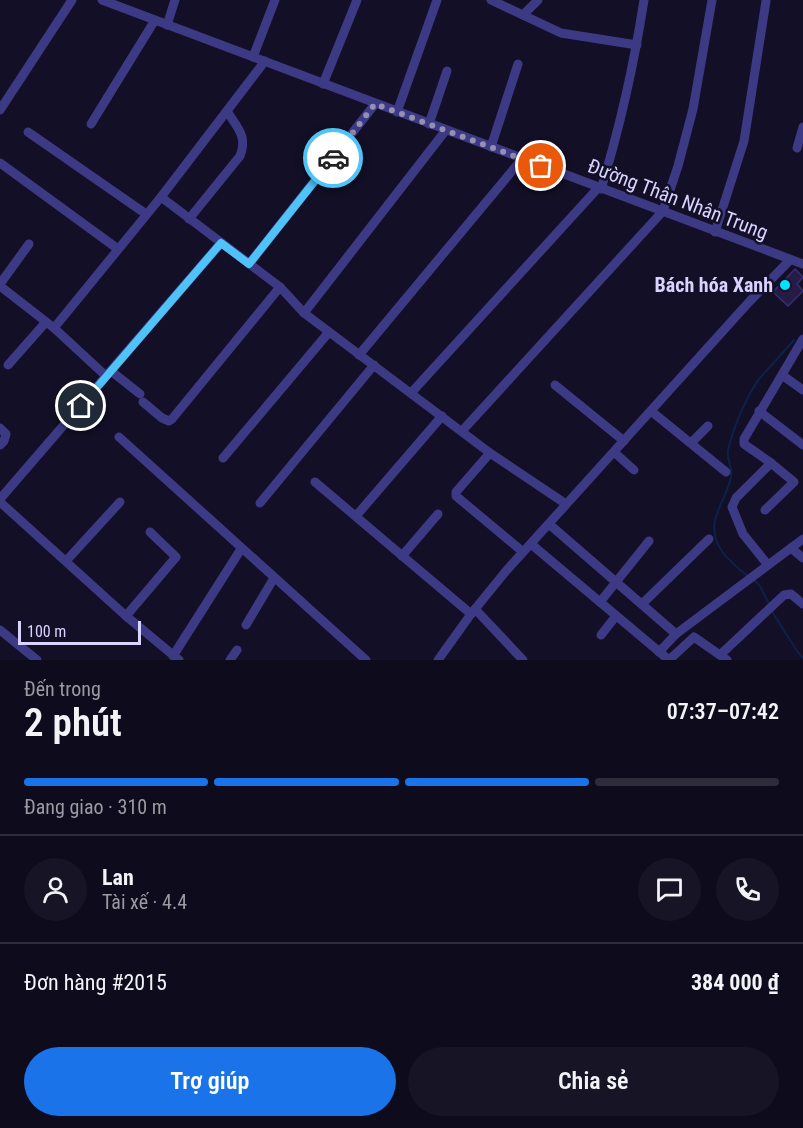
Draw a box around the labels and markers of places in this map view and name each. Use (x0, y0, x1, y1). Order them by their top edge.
pin (515, 140, 566, 191)
place label: Bách hóa Xanh (655, 273, 773, 297)
marker: Bách hóa Xanh (778, 278, 792, 292)
pin (55, 380, 106, 431)

